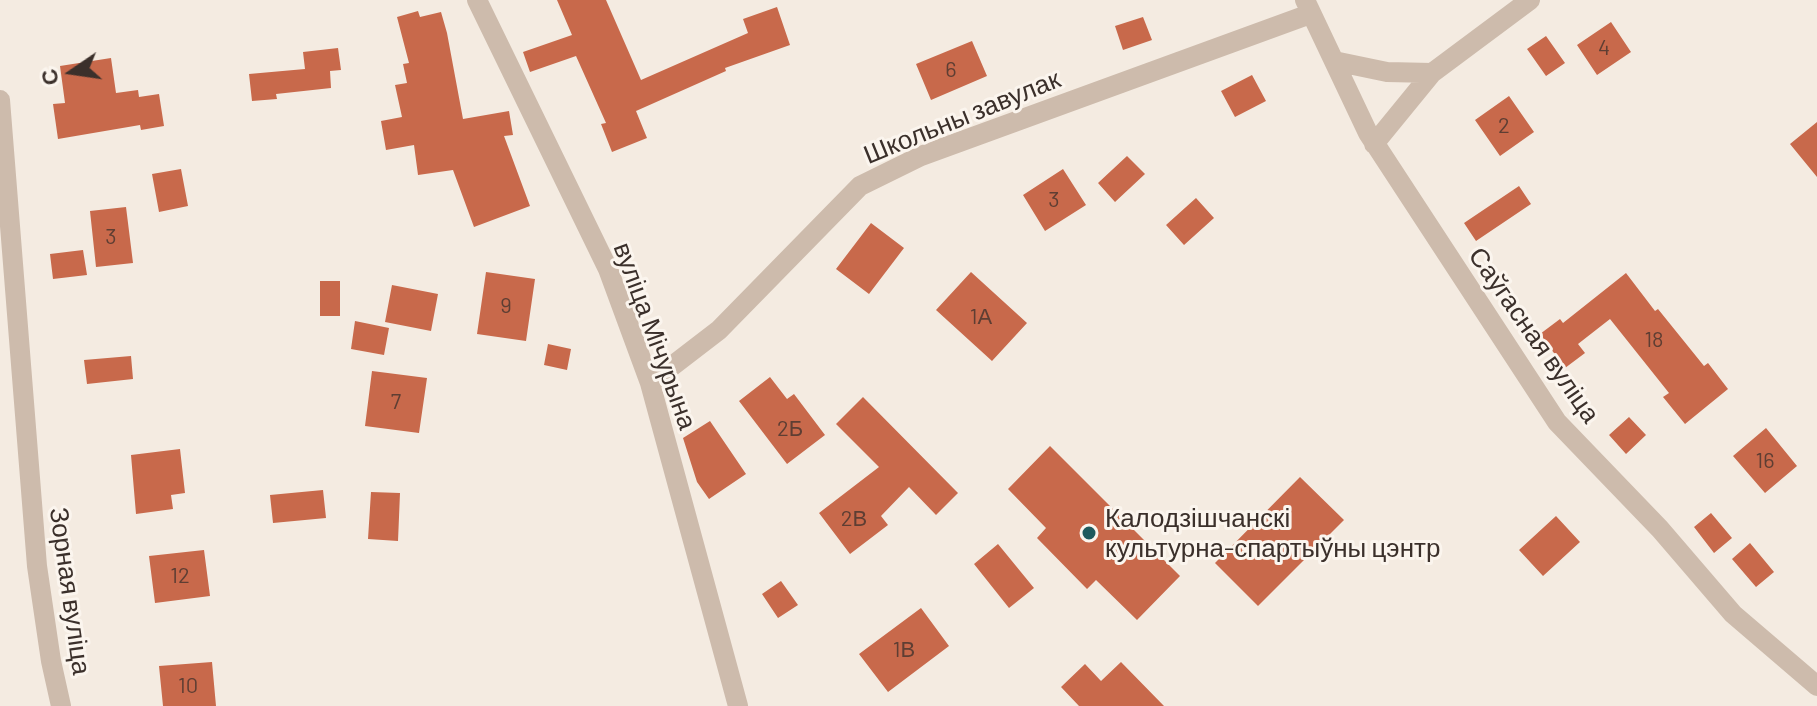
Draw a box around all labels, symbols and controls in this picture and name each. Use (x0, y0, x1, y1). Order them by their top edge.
north arrow (32, 32, 112, 112)
house number: 4 (1598, 35, 1610, 61)
house number: 6 (945, 57, 957, 83)
street label: Школьны завулак (859, 63, 1065, 171)
text: С (34, 67, 63, 88)
house number: 2 (1498, 113, 1510, 139)
house number: 3 (1048, 187, 1060, 213)
house number: 3 (105, 224, 117, 250)
street label: вуліца Мічурына (607, 238, 703, 434)
street label: Саўгасная вуліца (1462, 241, 1606, 429)
house number: 9 (500, 293, 512, 319)
house number: 1А (970, 304, 992, 330)
house number: 18 (1644, 327, 1664, 353)
house number: 7 (391, 389, 401, 415)
house number: 2Б (777, 416, 803, 442)
house number: 16 (1755, 448, 1775, 474)
place label: Калодзішчанскі культурна-спартыўны цэнтр (1105, 502, 1440, 564)
street label: Зорная вуліца (43, 505, 97, 677)
house number: 2В (841, 506, 867, 532)
marker: Калодзішчанскі культурна-спартыўны цэнтр (1080, 524, 1098, 542)
house number: 12 (170, 563, 190, 589)
house number: 1В (893, 637, 915, 663)
house number: 10 (178, 673, 198, 699)

